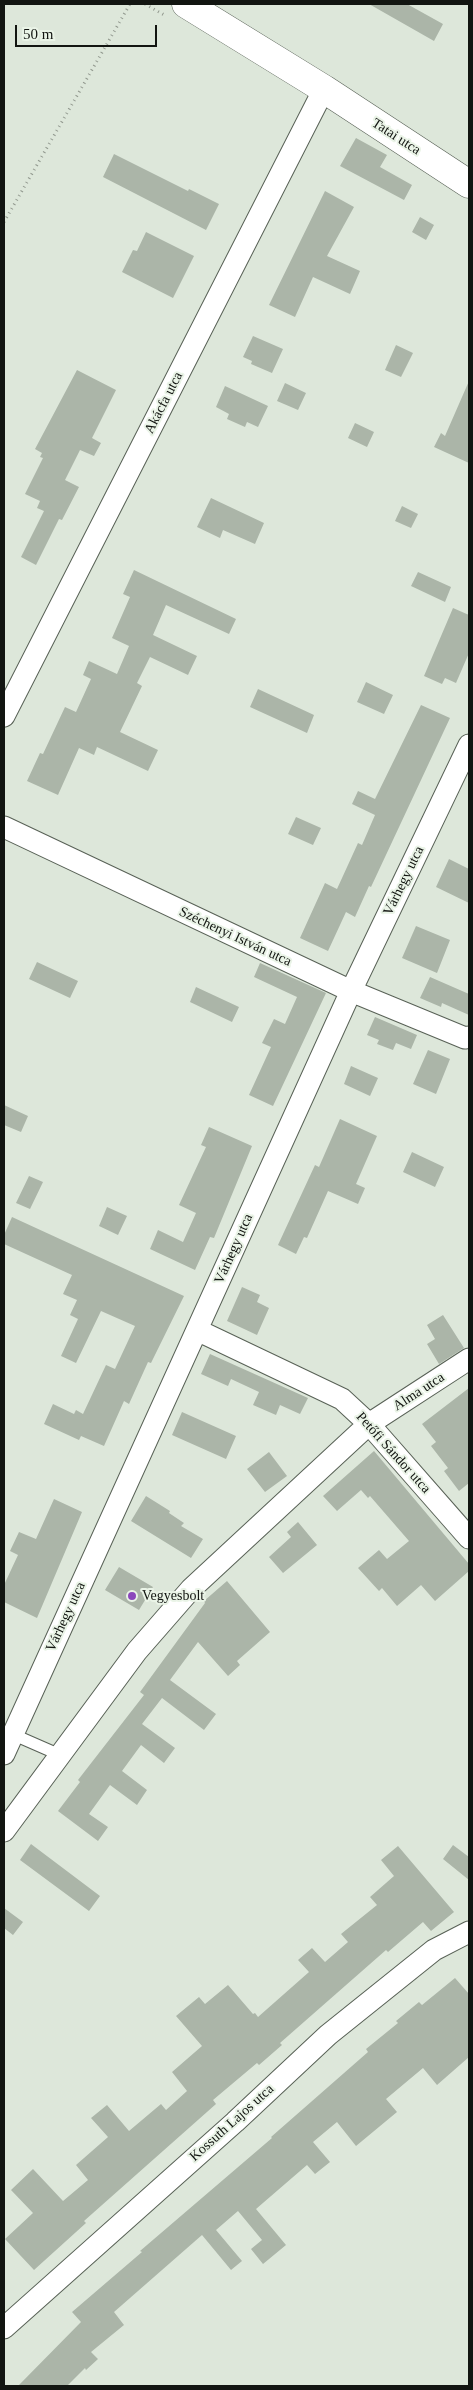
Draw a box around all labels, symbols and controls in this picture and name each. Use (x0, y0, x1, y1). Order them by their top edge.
scale bar (18, 15, 160, 47)
text: 50 m (23, 26, 53, 42)
street label: Tatai utca (369, 115, 423, 159)
street label: Akácfa utca (141, 369, 187, 437)
street label: Várhegy utca (380, 844, 428, 918)
street label: Széchenyi István utca (176, 904, 294, 970)
street label: Várhegy utca (211, 1211, 257, 1287)
street label: Alma utca (390, 1369, 448, 1415)
street label: Petőfi Sándor utca (352, 1409, 434, 1497)
street label: Várhegy utca (43, 1579, 89, 1655)
place label: Vegyesbolt (142, 1588, 204, 1604)
marker: Vegyesbolt (126, 1590, 138, 1602)
street label: Kossuth Lajos utca (187, 2081, 277, 2165)

